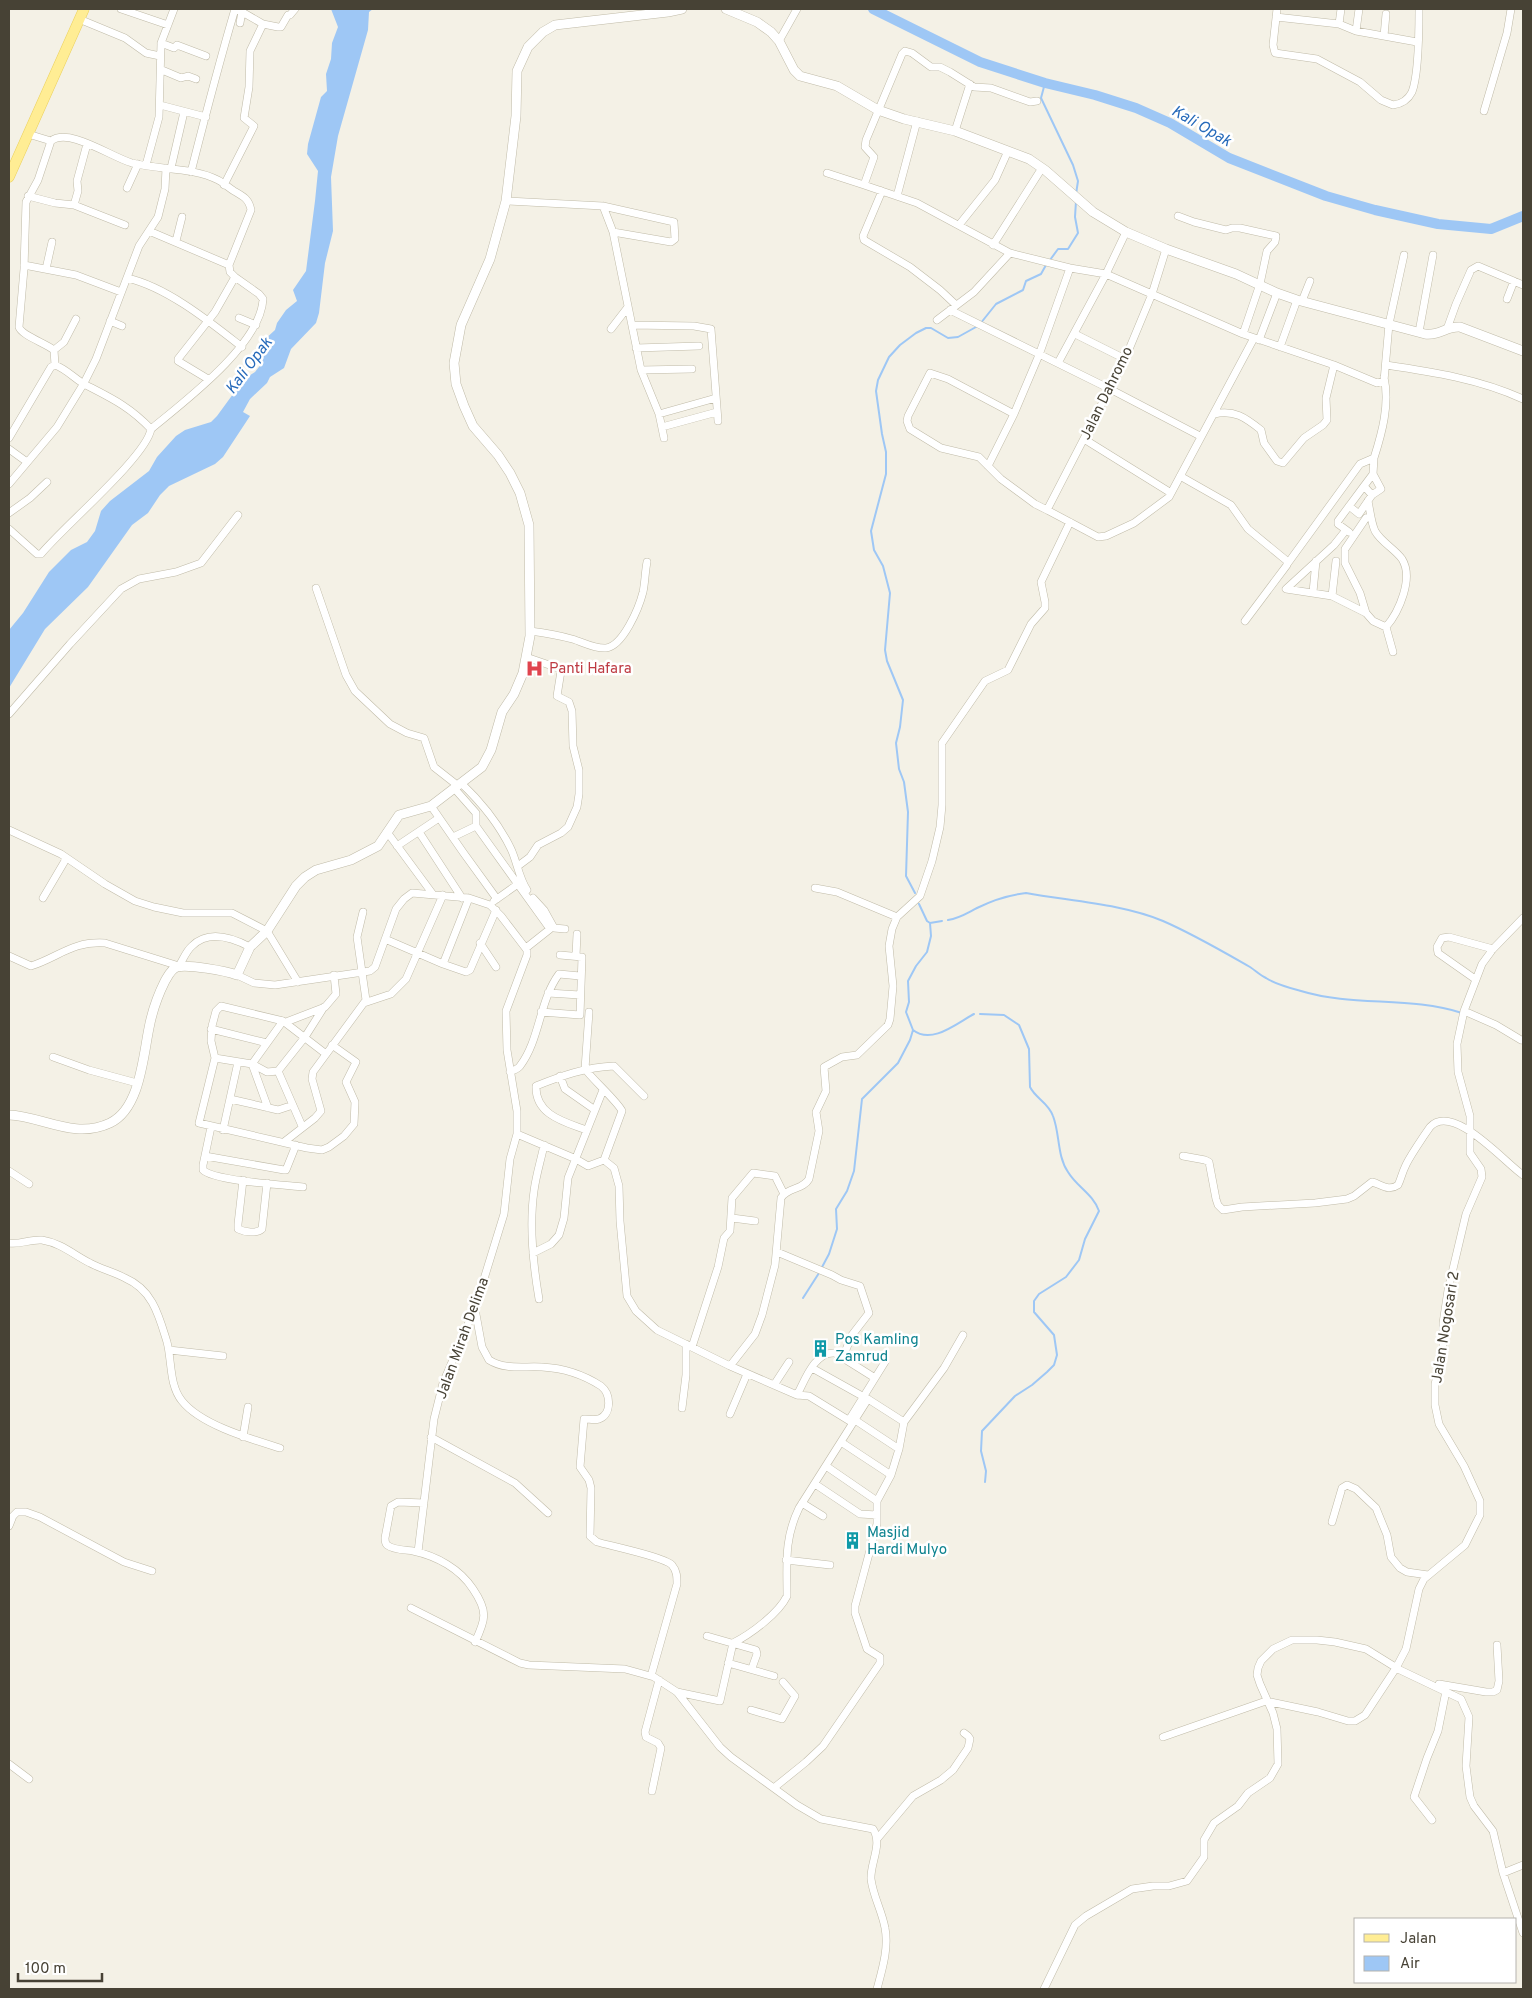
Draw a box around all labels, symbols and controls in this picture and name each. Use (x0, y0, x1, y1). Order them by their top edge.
water label: Kali Opak (1167, 102, 1235, 152)
water label: Kali Opak (222, 333, 278, 399)
street label: Jalan Dahromo (1077, 344, 1138, 443)
hospital icon: Panti Hafara (525, 658, 545, 678)
place label: Panti Hafara (549, 660, 632, 679)
street label: Jalan Nogosari 2 (1428, 1270, 1465, 1385)
street label: Jalan Mirah Delima (433, 1275, 494, 1402)
place label: Pos Kamling Zamrud (835, 1331, 919, 1367)
building icon: Pos Kamling Zamrud (811, 1338, 831, 1358)
place label: Masjid Hardi Mulyo (867, 1524, 947, 1560)
building icon: Masjid Hardi Mulyo (843, 1531, 863, 1551)
legend (1354, 1918, 1517, 1983)
text: Jalan (1400, 1930, 1437, 1949)
scale bar (18, 1950, 101, 1982)
text: Air (1400, 1955, 1420, 1974)
text: 100 m (25, 1960, 66, 1979)

